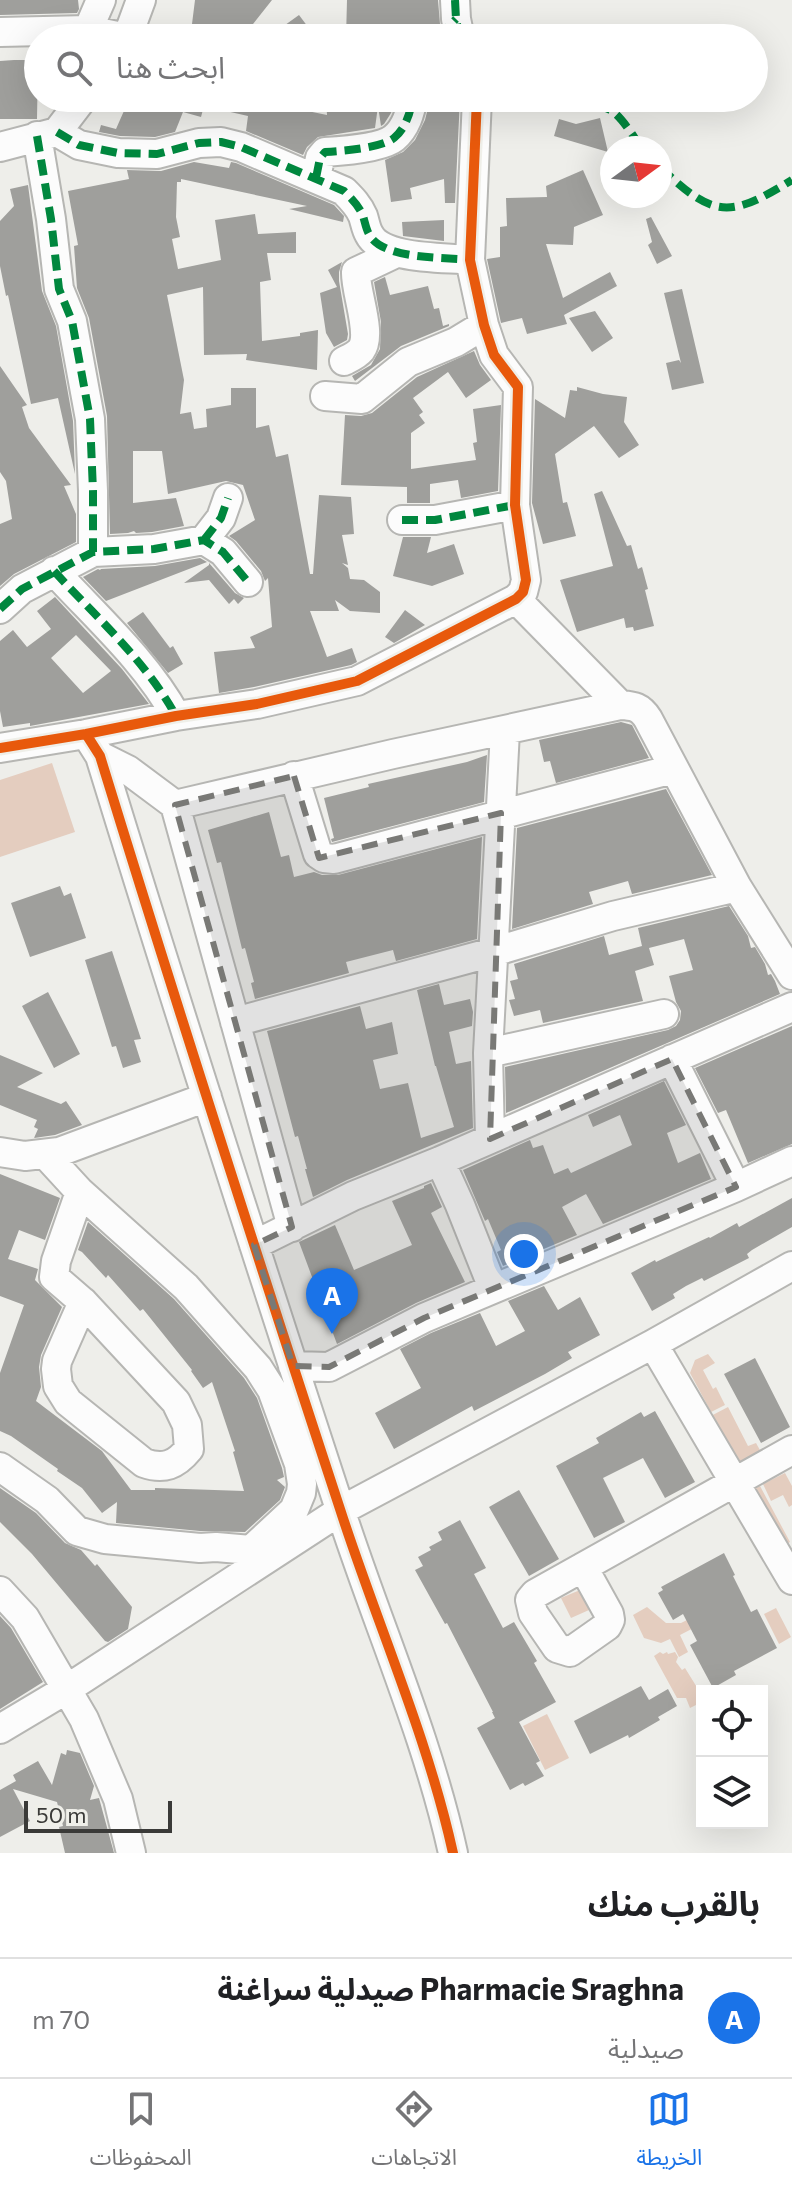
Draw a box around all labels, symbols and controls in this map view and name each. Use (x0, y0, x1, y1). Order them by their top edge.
search box (24, 24, 768, 112)
icon: search (52, 46, 96, 90)
text: ابحث هنا (116, 47, 225, 84)
north arrow (600, 136, 672, 208)
your location (504, 1234, 544, 1274)
pin: A (306, 1268, 358, 1334)
map controls (696, 1685, 768, 1829)
button: locate (696, 1685, 768, 1757)
button: layers (696, 1757, 768, 1829)
scale bar (24, 1797, 172, 1833)
text: 50 m (36, 1801, 86, 1828)
text: بالقرب منك (588, 1881, 760, 1923)
text: Pharmacie Sraghna صيدلية سراغنة (217, 1969, 684, 2006)
text: 70 m (32, 2003, 90, 2034)
text: A (725, 2003, 743, 2034)
text: صيدلية (608, 2032, 684, 2063)
tab: المحفوظات (90, 2087, 192, 2181)
tab: الاتجاهات (371, 2087, 457, 2181)
tab: الخريطة (636, 2087, 702, 2181)

